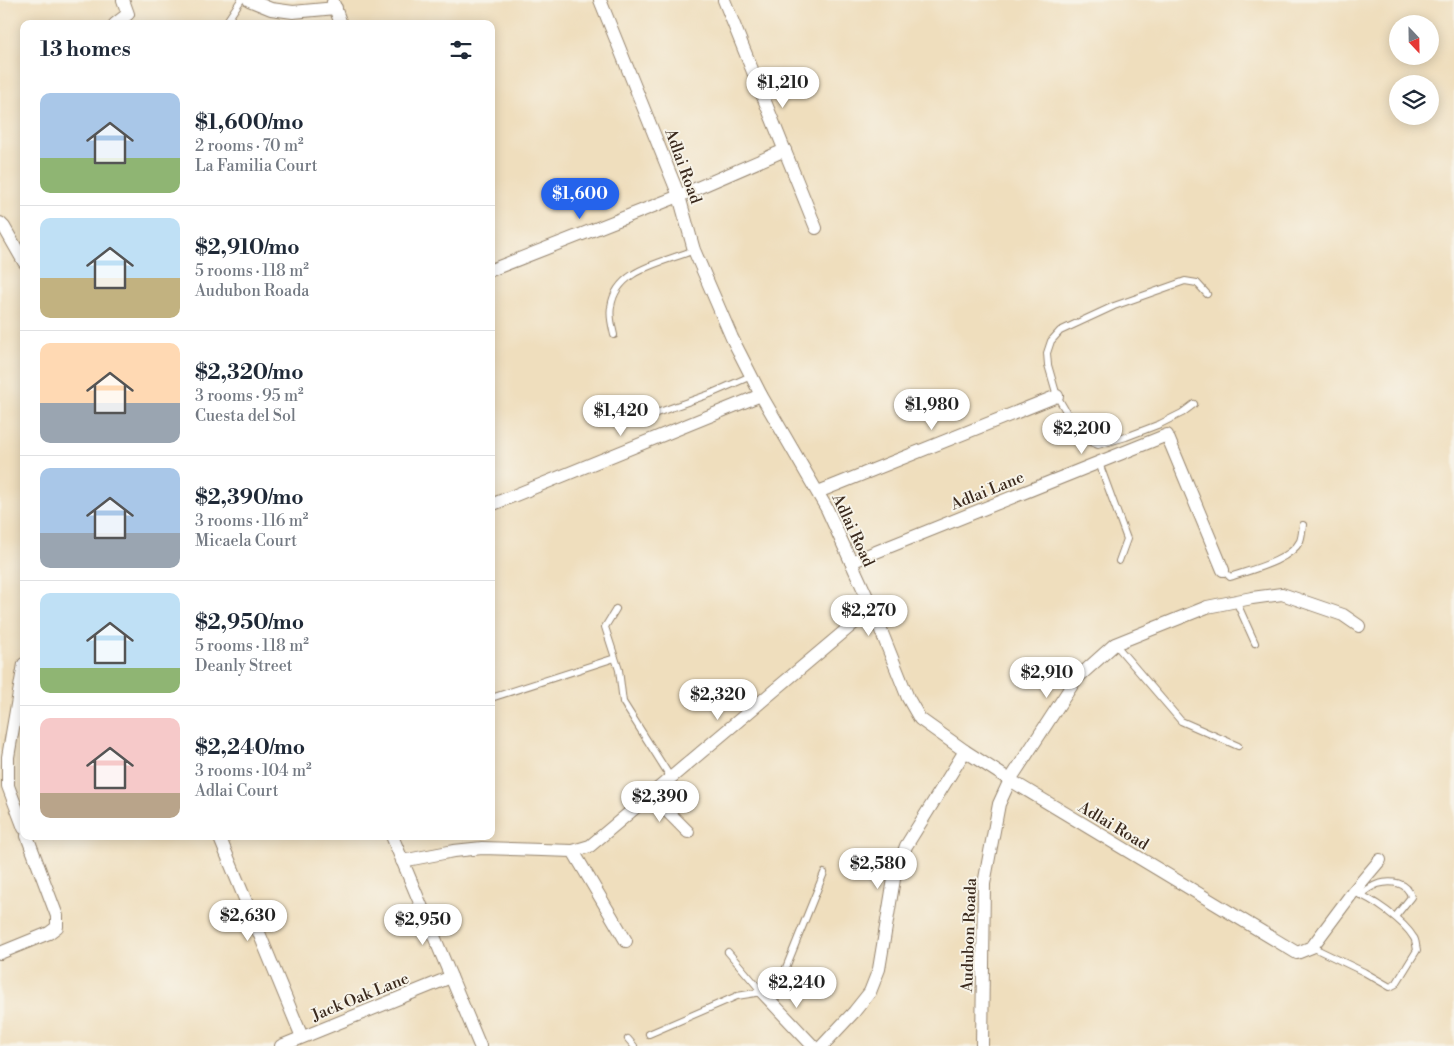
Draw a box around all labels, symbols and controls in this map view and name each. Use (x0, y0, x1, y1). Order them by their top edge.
north arrow (1389, 15, 1439, 65)
map controls (1389, 15, 1439, 125)
icon: filters (447, 36, 475, 64)
text: 13 homes (40, 37, 131, 63)
pin: $1,210 (742, 66, 824, 109)
text: $1,210 (757, 73, 809, 93)
button: layers (1389, 75, 1439, 125)
text: $1,600/mo (195, 110, 304, 136)
icon: home (80, 113, 140, 173)
street label: Adlai Road (660, 125, 706, 207)
text: 2 rooms · 70 m² (195, 136, 304, 156)
text: La Familia Court (195, 156, 317, 176)
pin: $1,600 (539, 178, 621, 220)
text: $1,600 (552, 184, 608, 204)
text: $2,910/mo (195, 235, 300, 261)
icon: home (80, 238, 140, 298)
text: 5 rooms · 118 m² (195, 261, 309, 281)
text: Audubon Roada (195, 281, 309, 301)
text: $2,320/mo (195, 360, 304, 386)
icon: home (80, 363, 140, 423)
text: 3 rooms · 95 m² (195, 386, 304, 406)
pin: $1,980 (891, 388, 973, 431)
pin: $1,420 (580, 394, 662, 437)
text: $1,980 (905, 395, 959, 415)
text: $1,420 (594, 401, 648, 421)
text: Cuesta del Sol (195, 406, 296, 426)
pin: $2,200 (1041, 412, 1123, 455)
text: $2,200 (1053, 419, 1111, 439)
street label: Adlai Lane (947, 467, 1027, 515)
text: $2,390/mo (195, 485, 304, 511)
icon: home (80, 488, 140, 548)
street label: Adlai Road (827, 490, 879, 570)
text: 3 rooms · 116 m² (195, 511, 308, 531)
text: Micaela Court (195, 531, 297, 551)
pin: $2,270 (828, 594, 910, 637)
text: $2,270 (842, 601, 896, 621)
text: $2,950/mo (195, 610, 304, 636)
icon: home (80, 613, 140, 673)
text: 5 rooms · 118 m² (195, 636, 309, 656)
text: Deanly Street (195, 656, 292, 676)
pin: $2,910 (1006, 656, 1088, 699)
text: $2,910 (1021, 663, 1073, 683)
pin: $2,320 (677, 678, 759, 721)
text: $2,320 (690, 685, 746, 705)
text: $2,240/mo (195, 735, 305, 761)
icon: home (80, 738, 140, 798)
text: 3 rooms · 104 m² (195, 761, 312, 781)
pin: $2,390 (619, 780, 701, 823)
text: Adlai Court (195, 781, 278, 801)
text: $2,390 (632, 787, 688, 807)
street label: Adlai Road (1074, 797, 1152, 855)
pin: $2,580 (837, 848, 919, 890)
text: $2,580 (850, 854, 906, 874)
street label: Audubon Roada (957, 877, 981, 994)
pin: $2,630 (207, 900, 289, 942)
pin: $2,950 (382, 904, 464, 946)
text: $2,630 (220, 906, 276, 926)
text: $2,950 (395, 910, 451, 930)
pin: $2,240 (756, 966, 838, 1009)
street label: Jack Oak Lane (308, 968, 412, 1026)
text: $2,240 (769, 973, 825, 993)

